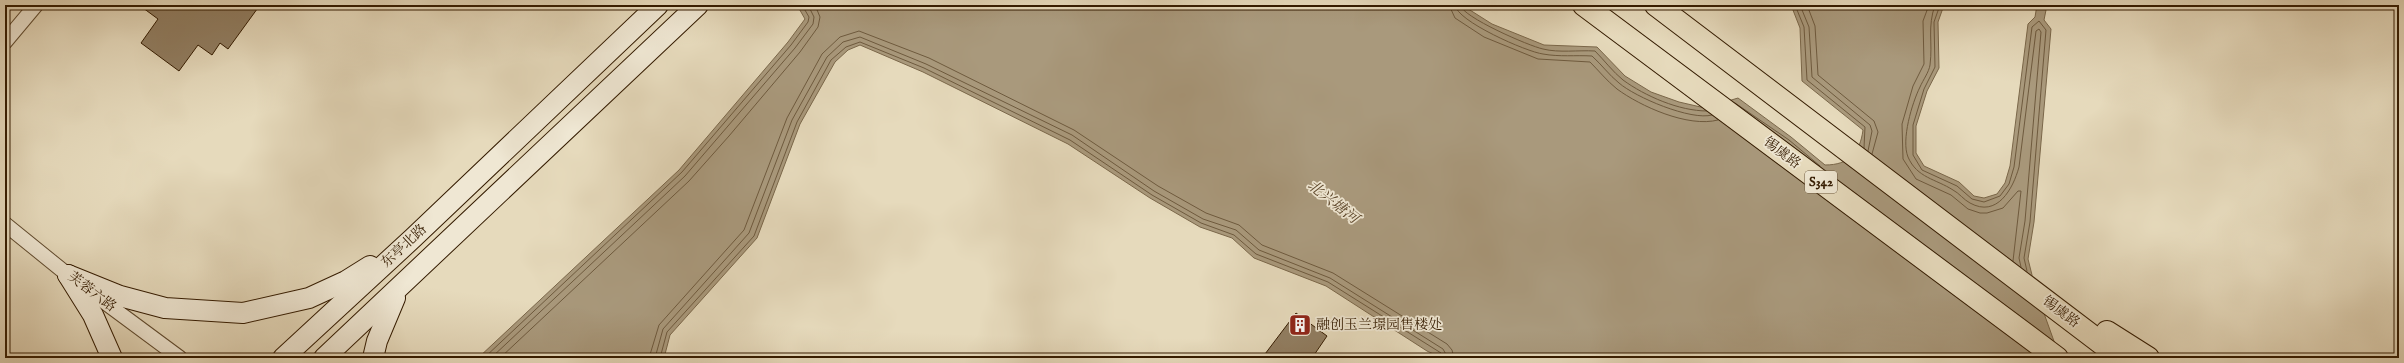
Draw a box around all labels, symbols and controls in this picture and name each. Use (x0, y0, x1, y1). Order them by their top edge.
street label: 锡虞路 (1760, 133, 1804, 173)
road number: S342 (1805, 171, 1837, 193)
water label: 北兴塘河 (1304, 176, 1365, 230)
street label: 东亭北路 (377, 220, 431, 272)
street label: 芙蓉六路 (64, 268, 120, 316)
street label: 锡虞路 (2039, 292, 2083, 332)
building icon: 融创玉兰璟园售楼处 (1287, 312, 1313, 338)
place label: 融创玉兰璟园售楼处 (1316, 316, 1442, 334)

